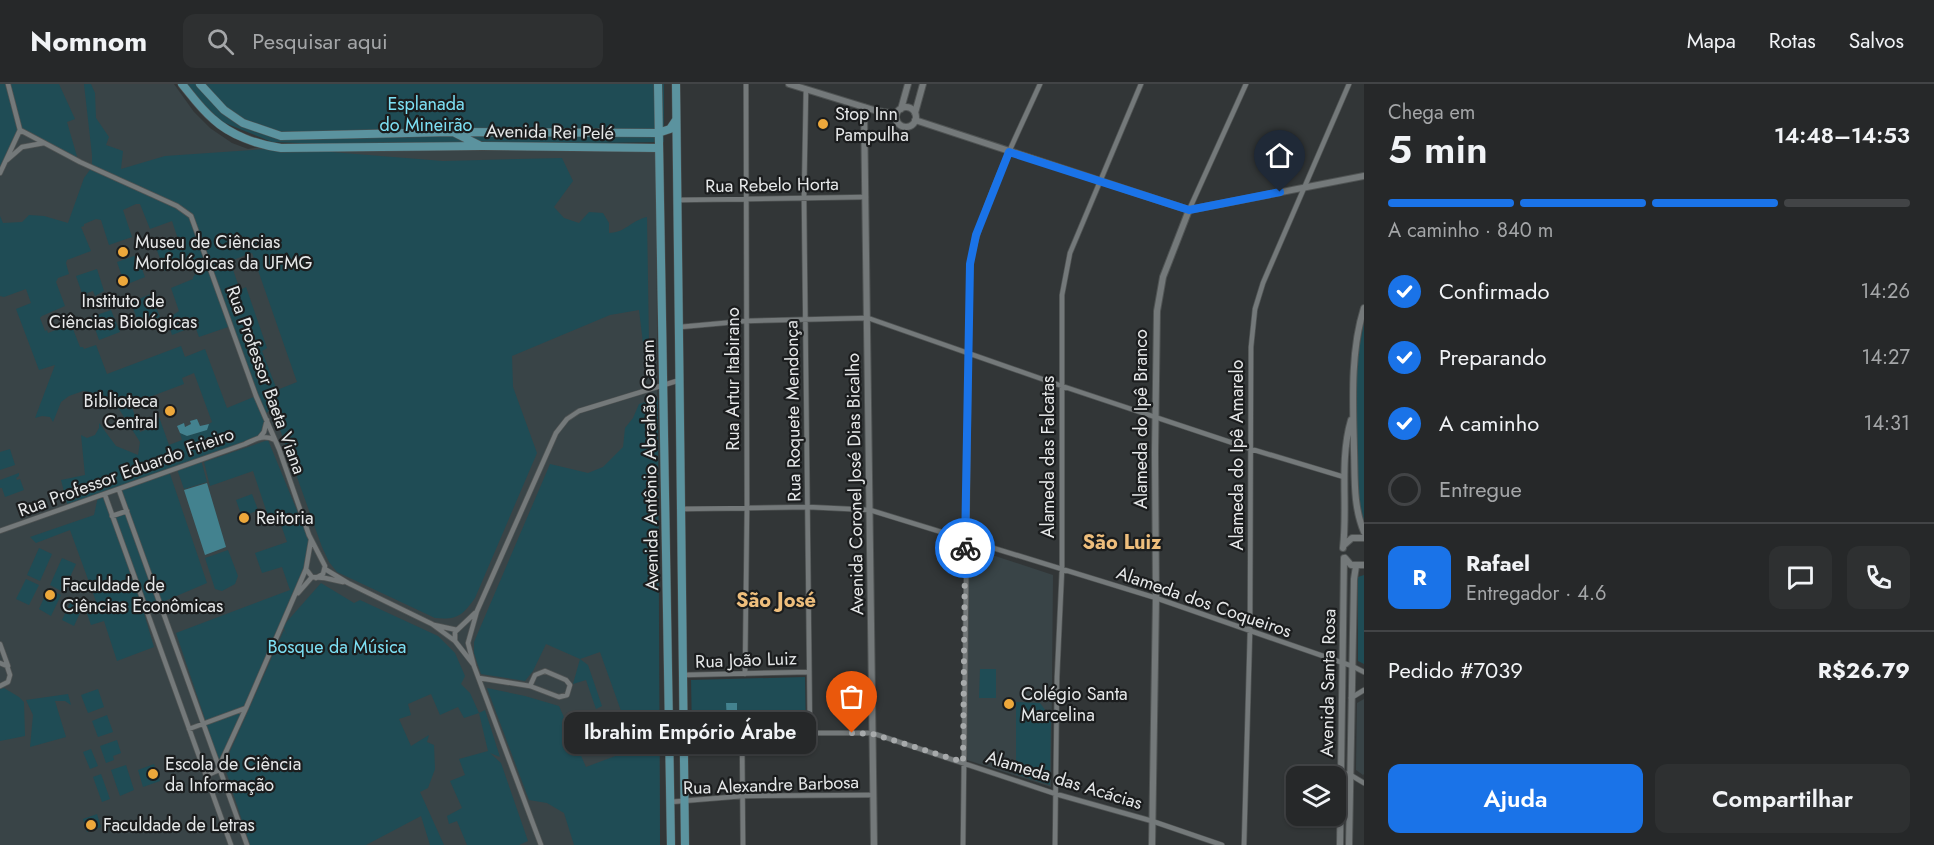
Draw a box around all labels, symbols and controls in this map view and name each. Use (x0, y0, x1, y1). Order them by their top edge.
search box (183, 14, 603, 68)
text: Nomnom (30, 21, 147, 62)
icon: search (204, 25, 237, 58)
text: Pesquisar aqui (252, 25, 388, 57)
text: Mapa (1687, 26, 1736, 56)
text: Rotas (1769, 26, 1816, 56)
text: Salvos (1849, 26, 1904, 56)
park label: Esplanada do Mineirão (380, 91, 473, 138)
text: Chega em (1388, 98, 1475, 127)
place label: Stop Inn Pampulha (835, 101, 909, 148)
marker: Stop Inn Pampulha (816, 117, 830, 131)
street label: Avenida Rei Pelé (486, 118, 614, 146)
text: 14:48–14:53 (1774, 119, 1910, 151)
text: 5 min (1388, 121, 1488, 178)
pin (1254, 130, 1305, 192)
icon: home (1263, 139, 1296, 172)
street label: Rua Rebelo Horta (705, 171, 839, 199)
text: A caminho · 840 m (1388, 216, 1553, 245)
place label: Museu de Ciências Morfológicas da UFMG (135, 229, 313, 276)
marker: Museu de Ciências Morfológicas da UFMG (116, 245, 130, 259)
marker: Instituto de Ciências Biológicas (116, 274, 130, 288)
icon: check (1388, 275, 1421, 308)
text: Confirmado (1439, 275, 1549, 307)
text: 14:26 (1860, 277, 1910, 306)
street label: Rua Professor Baeta Viana (220, 282, 312, 478)
place label: Instituto de Ciências Biológicas (49, 288, 197, 335)
street label: Rua Artur Itabirano (720, 307, 746, 451)
street label: Rua Roquete Mendonça (778, 320, 808, 502)
street label: Alameda do Ipê Branco (1128, 329, 1154, 509)
street label: Avenida Antônio Abrahão Caram (635, 339, 665, 591)
icon: check (1388, 341, 1421, 374)
text: Preparando (1439, 341, 1547, 373)
text: 14:27 (1861, 343, 1910, 372)
street label: Avenida Coronel José Dias Bicalho (840, 353, 870, 615)
street label: Alameda do Ipê Amarelo (1224, 359, 1250, 550)
street label: Alameda das Falcatas (1035, 376, 1061, 538)
place label: Biblioteca Central (84, 388, 158, 435)
marker: Biblioteca Central (163, 404, 177, 418)
icon: check (1388, 407, 1421, 440)
text: A caminho (1439, 407, 1539, 439)
text: 14:31 (1863, 409, 1910, 438)
street label: Rua Professor Eduardo Frieiro (14, 421, 238, 523)
text: Entregue (1439, 473, 1522, 505)
place label: Reitoria (256, 505, 314, 531)
marker: Reitoria (237, 511, 251, 525)
courier (935, 518, 995, 578)
district label: São Luiz (1083, 528, 1162, 557)
icon: bike (949, 532, 982, 565)
button: chat (1769, 546, 1832, 609)
button: phone (1847, 546, 1910, 609)
text: Rafael (1466, 547, 1530, 579)
street label: Alameda dos Coqueiros (1113, 560, 1295, 644)
text: R (1412, 561, 1427, 593)
place label: Faculdade de Ciências Econômicas (62, 572, 223, 619)
text: Entregador · 4.6 (1466, 579, 1607, 608)
district label: São José (736, 586, 816, 615)
marker: Faculdade de Ciências Econômicas (43, 588, 57, 602)
street label: Avenida Santa Rosa (1314, 609, 1342, 757)
park label: Bosque da Música (267, 634, 407, 660)
street label: Rua João Luiz (695, 645, 798, 675)
text: Pedido #7039 (1388, 654, 1523, 686)
text: R$26.79 (1818, 654, 1910, 686)
pin (826, 671, 877, 733)
icon: bag (835, 680, 868, 713)
place label: Colégio Santa Marcelina (1021, 681, 1128, 728)
marker: Colégio Santa Marcelina (1002, 697, 1016, 711)
callout: Ibrahim Empório Árabe (564, 712, 816, 754)
text: Ibrahim Empório Árabe (584, 718, 796, 747)
street label: Alameda das Acácias (983, 744, 1145, 816)
place label: Escola de Ciência da Informação (165, 751, 301, 798)
button: Ajuda (1388, 764, 1643, 833)
button: Compartilhar (1655, 764, 1910, 833)
map controls (1286, 766, 1346, 826)
button: layers (1286, 766, 1346, 826)
marker: Escola de Ciência da Informação (146, 767, 160, 781)
street label: Rua Alexandre Barbosa (683, 769, 859, 801)
place label: Faculdade de Letras (103, 812, 255, 838)
marker: Faculdade de Letras (84, 818, 98, 832)

